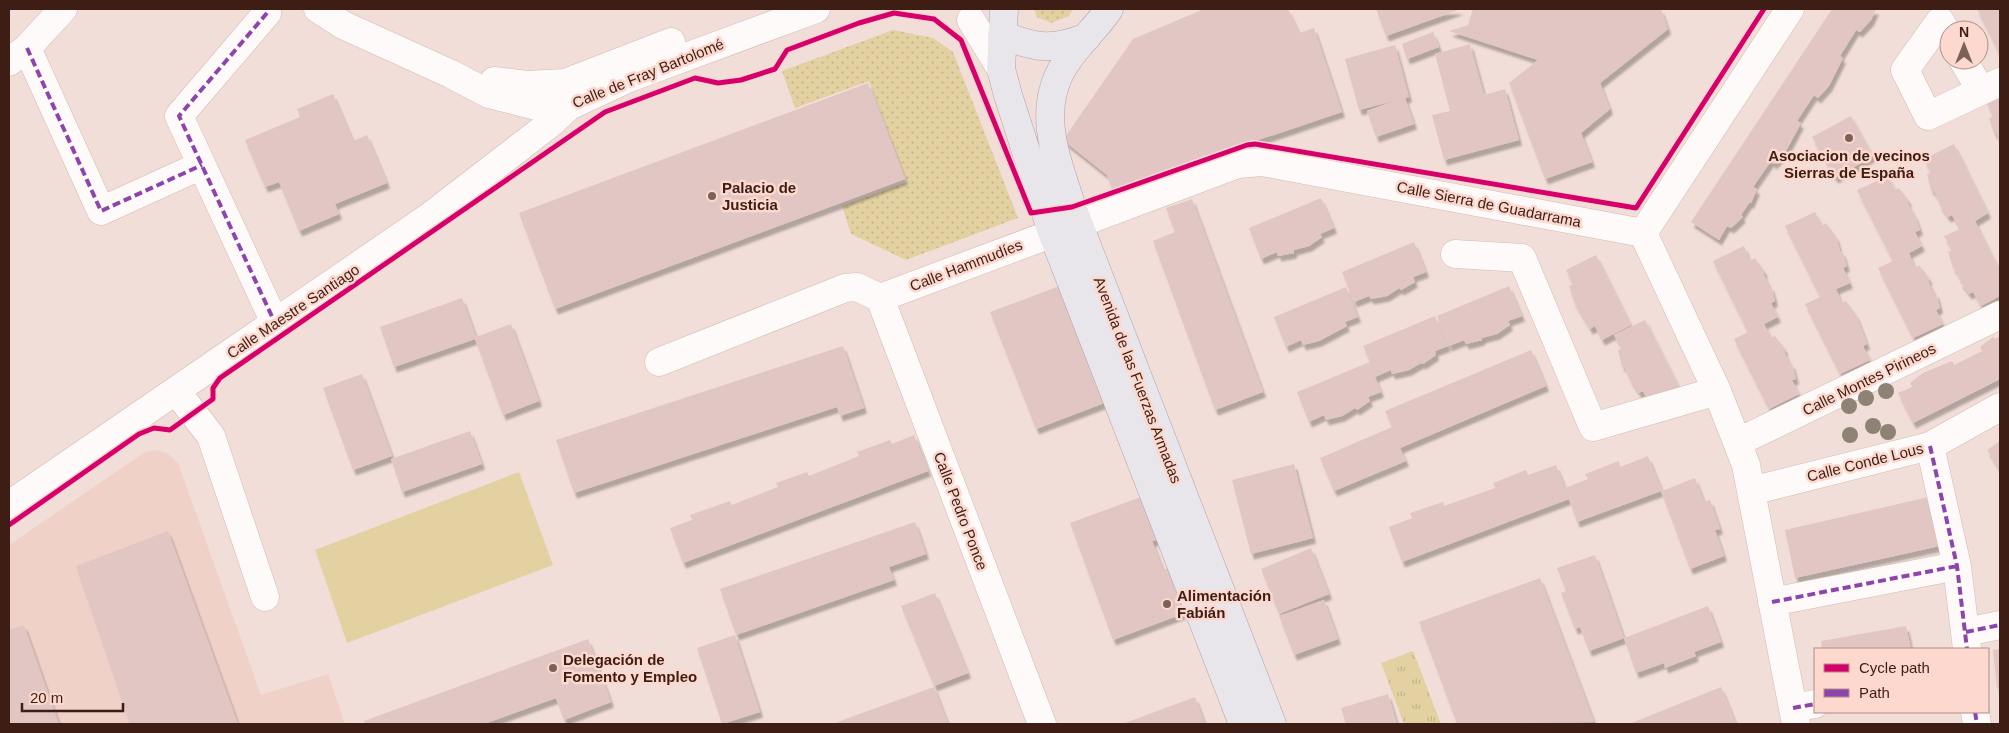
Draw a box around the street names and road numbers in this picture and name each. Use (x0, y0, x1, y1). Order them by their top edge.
street label: Calle de Fray Bartolomé (570, 35, 726, 111)
street label: Calle Sierra de Guadarrama (1395, 178, 1583, 230)
street label: Calle Hammudíes (907, 236, 1025, 294)
street label: Calle Maestre Santiago (224, 260, 362, 362)
street label: Avenida de las Fuerzas Armadas (1091, 274, 1185, 486)
street label: Calle Montes Pirineos (1800, 339, 1938, 419)
street label: Calle Conde Lous (1805, 439, 1925, 485)
street label: Calle Pedro Ponce (931, 450, 991, 572)

